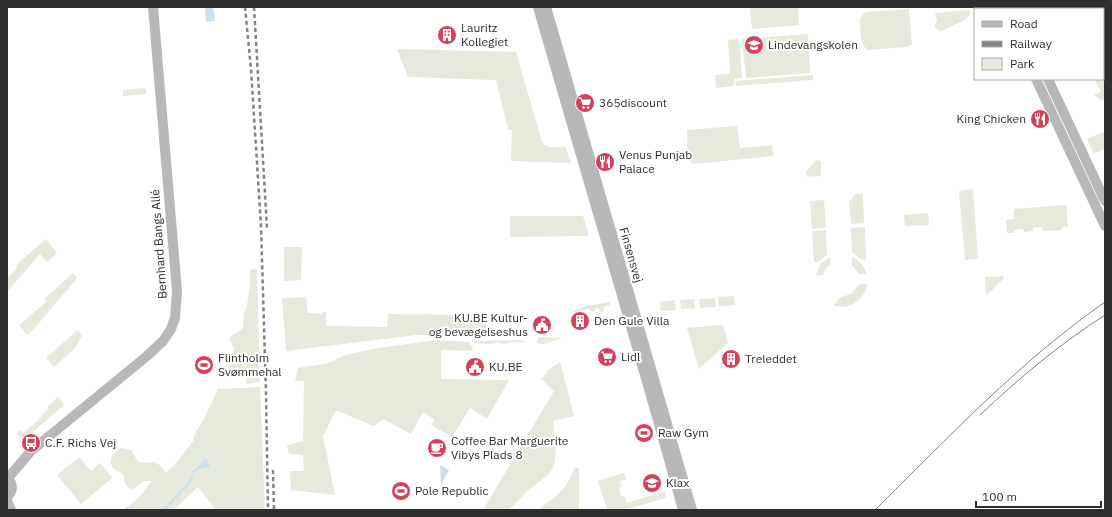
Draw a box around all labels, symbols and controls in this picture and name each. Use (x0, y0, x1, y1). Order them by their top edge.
legend (974, 8, 1104, 80)
text: Road (1010, 16, 1038, 31)
place label: Lauritz Kollegiet (461, 20, 508, 49)
building icon: Lauritz Kollegiet (436, 24, 458, 46)
school or university icon: Lindevangskolen (743, 34, 765, 56)
text: Railway (1010, 36, 1052, 51)
place label: Lindevangskolen (768, 37, 858, 52)
text: Park (1010, 56, 1035, 71)
supermarket icon: 365discount (574, 92, 596, 114)
place label: 365discount (599, 95, 667, 110)
restaurant icon: King Chicken (1029, 108, 1051, 130)
place label: King Chicken (957, 111, 1026, 126)
place label: Venus Punjab Palace (619, 147, 692, 176)
restaurant icon: Venus Punjab Palace (594, 151, 616, 173)
street label: Bernhard Bangs Allé (147, 188, 170, 299)
street label: Finsensvej (616, 225, 647, 284)
place label: KU.BE Kultur- og bevægelseshus (429, 310, 528, 339)
building icon: Den Gule Villa (569, 310, 591, 332)
place label: Den Gule Villa (594, 313, 670, 328)
public building icon: KU.BE Kultur- og bevægelseshus (531, 314, 553, 336)
supermarket icon: Lidl (596, 346, 618, 368)
building icon: Treleddet (720, 348, 742, 370)
place label: Lidl (621, 349, 640, 364)
place label: Flintholm Svømmehal (218, 350, 282, 379)
place label: Treleddet (745, 351, 797, 366)
sports icon: Flintholm Svømmehal (193, 354, 215, 376)
public building icon: KU.BE (464, 356, 486, 378)
place label: KU.BE (489, 359, 523, 374)
sports icon: Raw Gym (633, 422, 655, 444)
place label: Raw Gym (658, 425, 709, 440)
bus stop icon: C.F. Richs Vej (20, 432, 42, 454)
place label: Coffee Bar Marguerite Vibys Plads 8 (451, 433, 569, 462)
place label: C.F. Richs Vej (45, 435, 116, 450)
cafe icon: Coffee Bar Marguerite Vibys Plads 8 (426, 437, 448, 459)
school or university icon: Klax (641, 472, 663, 494)
place label: Klax (666, 475, 689, 490)
sports icon: Pole Republic (390, 480, 412, 502)
place label: Pole Republic (415, 483, 489, 498)
scale bar (976, 483, 1101, 509)
text: 100 m (982, 489, 1017, 504)

